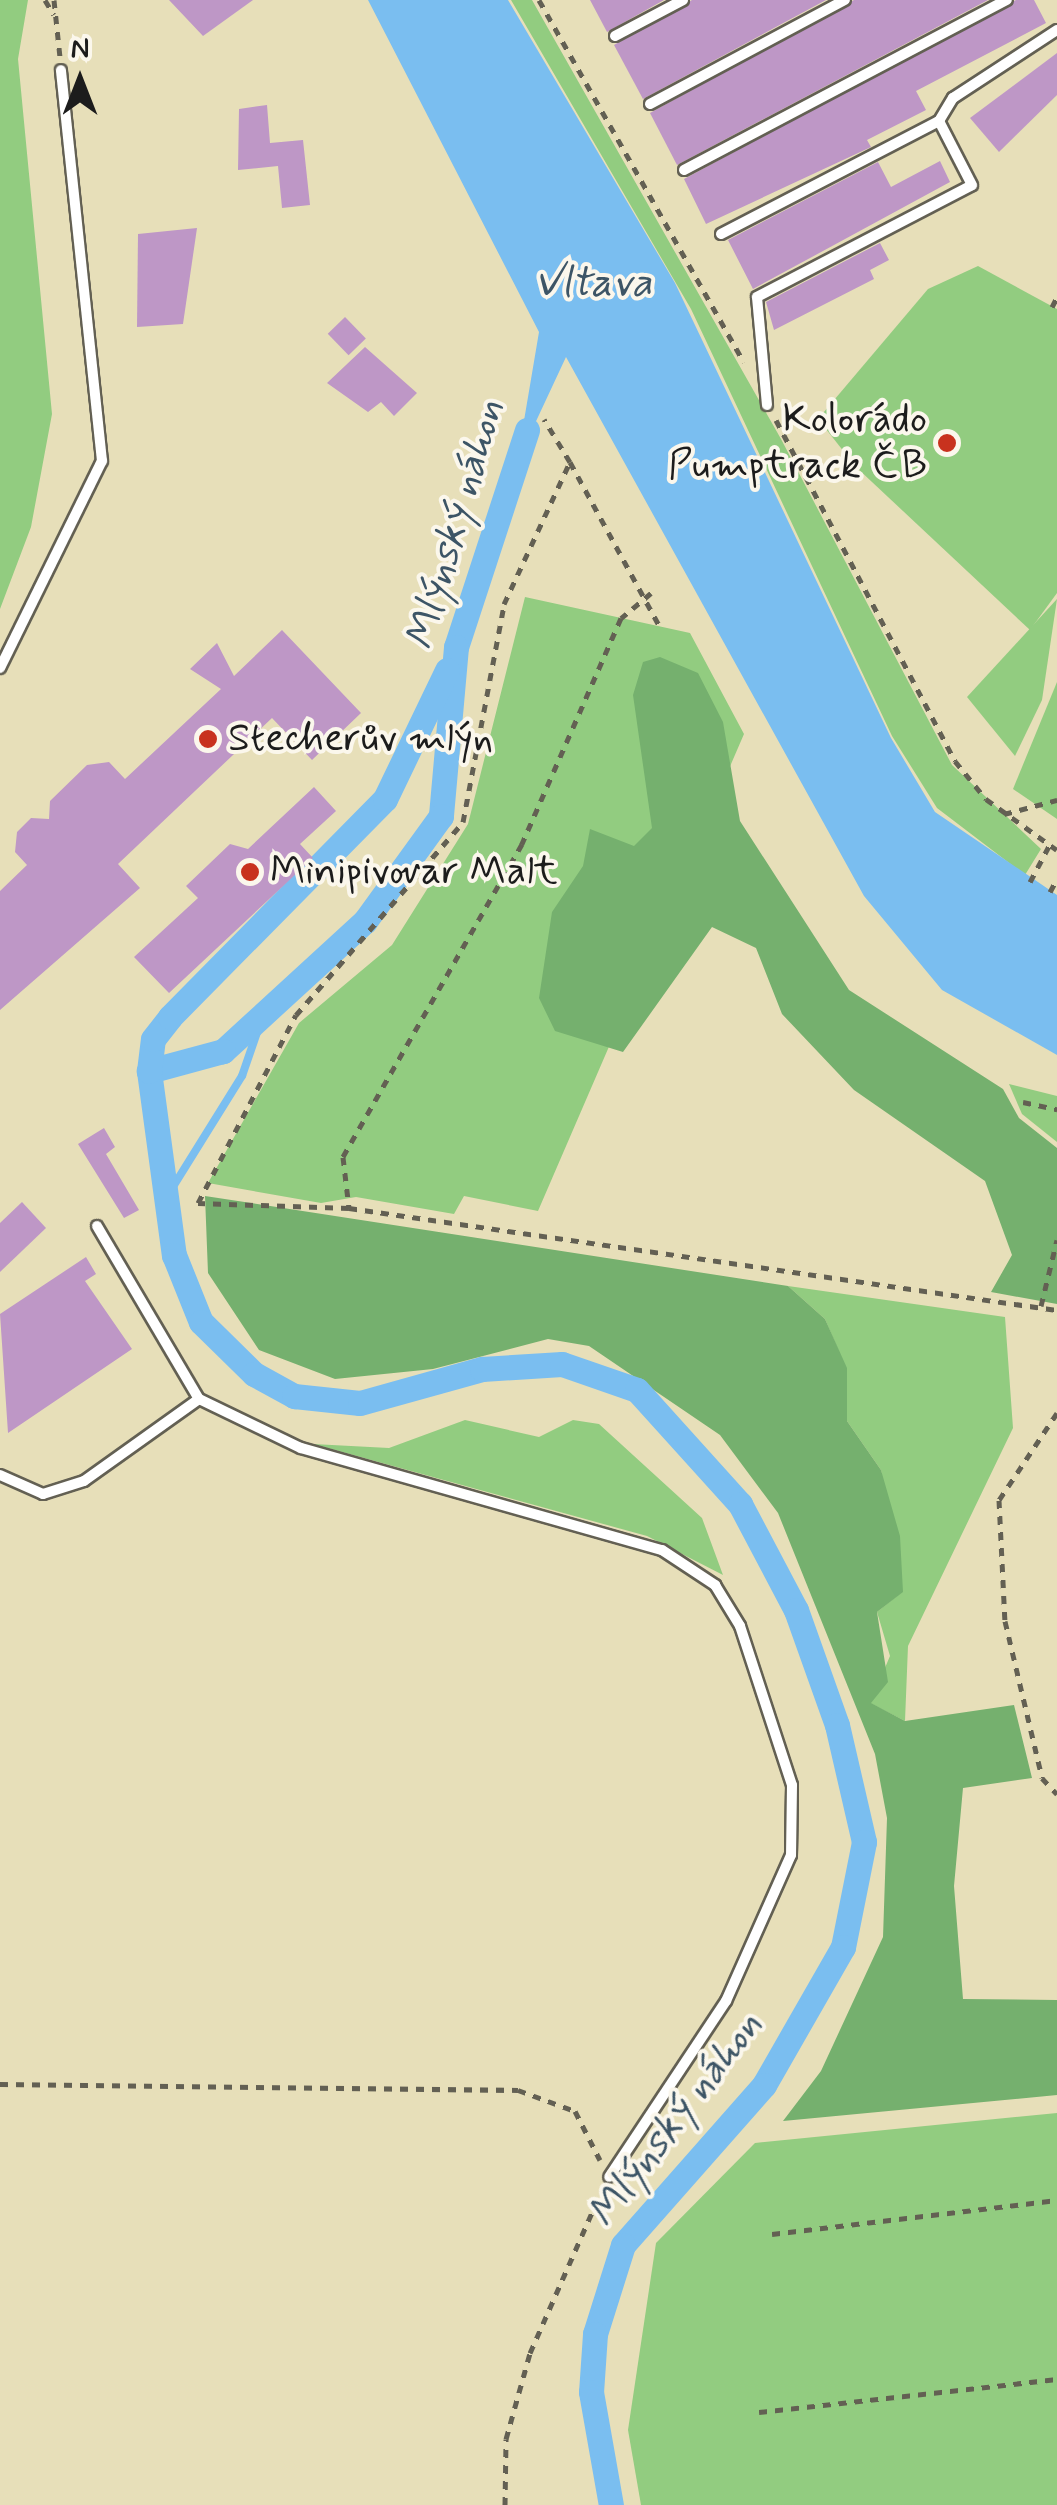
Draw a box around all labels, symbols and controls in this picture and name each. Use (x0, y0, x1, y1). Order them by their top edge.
north arrow (30, 30, 130, 130)
text: N (71, 31, 89, 68)
water label: Vltava (534, 259, 652, 309)
water label: Mlýnský náhon (396, 394, 516, 656)
place label: Kolorádo Pumptrack ČB (668, 396, 927, 490)
marker: Kolorádo Pumptrack ČB (936, 432, 958, 454)
place label: Stecherův mlýn (228, 715, 489, 763)
marker: Stecherův mlýn (197, 728, 219, 750)
place label: Minipivovar Malt (270, 848, 554, 896)
marker: Minipivovar Malt (239, 861, 261, 883)
water label: Mlýnský náhon (578, 2002, 774, 2238)

